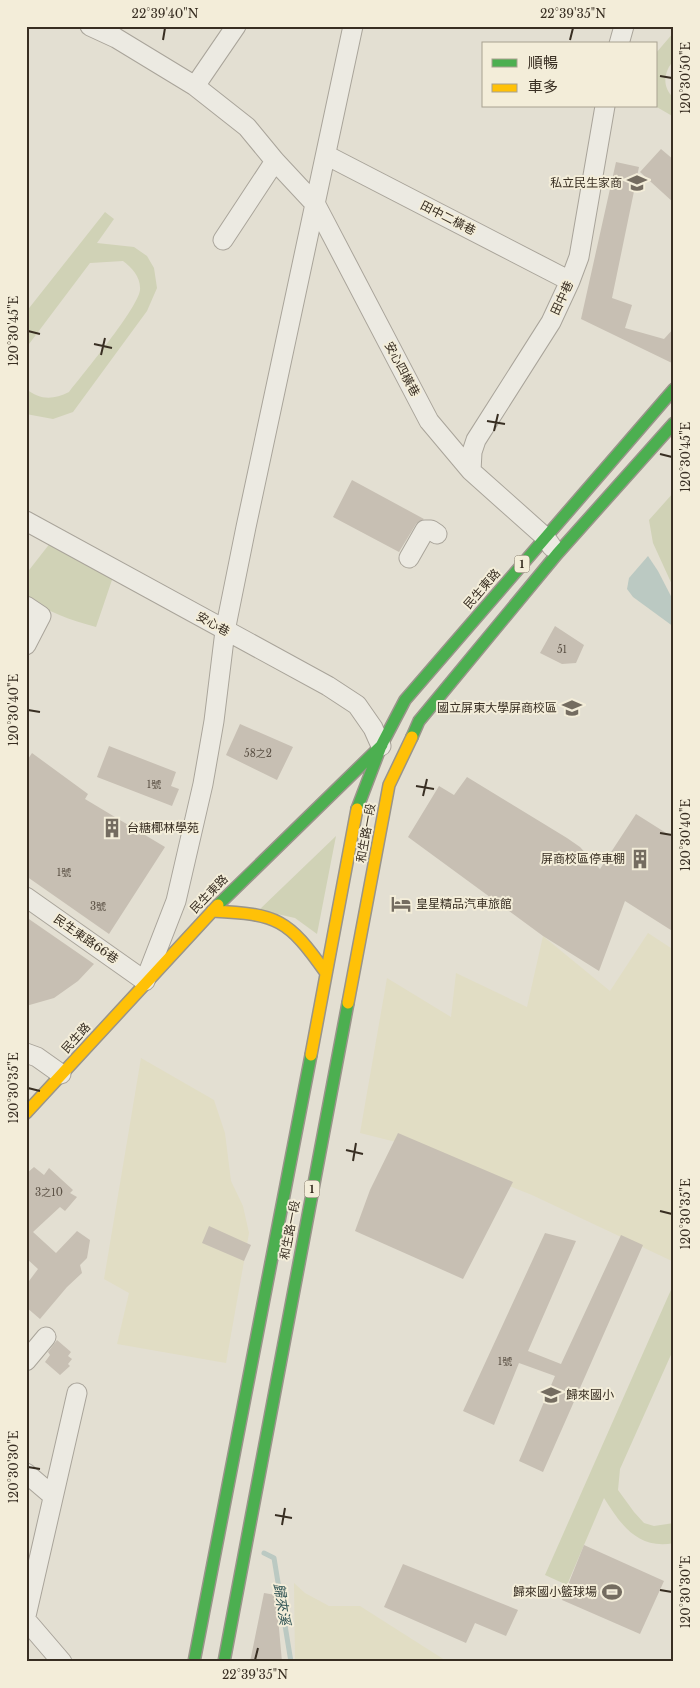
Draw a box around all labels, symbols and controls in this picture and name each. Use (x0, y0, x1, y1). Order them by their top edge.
text: 22°39'40"N (132, 6, 199, 21)
text: 22°39'35"N (540, 6, 606, 21)
legend (482, 42, 658, 108)
text: 120°30'50"E (678, 42, 693, 114)
text: 順暢 (528, 53, 558, 72)
text: 車多 (528, 77, 558, 96)
school or university icon: 私立民生家商 (626, 172, 648, 194)
place label: 私立民生家商 (550, 175, 622, 190)
street label: 田中二橫巷 (418, 197, 478, 238)
street label: 田中巷 (547, 278, 576, 317)
text: 120°30'45"E (6, 295, 21, 366)
street label: 安心四橫巷 (382, 339, 423, 399)
text: 120°30'45"E (678, 421, 693, 492)
road number: 1 (514, 556, 530, 572)
street label: 民生東路 (460, 566, 503, 612)
street label: 安心巷 (194, 608, 233, 639)
house number: 51 (557, 643, 567, 656)
text: 120°30'40"E (6, 674, 21, 746)
school or university icon: 國立屏東大學屏商校區 (561, 697, 583, 719)
place label: 國立屏東大學屏商校區 (437, 700, 557, 715)
house number: 58之2 (244, 747, 272, 760)
house number: 1號 (147, 778, 161, 791)
text: 120°30'40"E (678, 799, 693, 871)
street label: 和生路一段 (353, 802, 378, 864)
building icon: 台糖椰林學苑 (101, 817, 123, 839)
place label: 台糖椰林學苑 (127, 820, 199, 835)
building icon: 屏商校區停車棚 (629, 848, 651, 870)
place label: 屏商校區停車棚 (541, 851, 625, 866)
house number: 1號 (57, 866, 71, 879)
street label: 民生東路 (187, 871, 231, 916)
hotel icon: 皇星精品汽車旅館 (390, 893, 412, 915)
place label: 皇星精品汽車旅館 (416, 896, 512, 911)
house number: 3號 (90, 900, 106, 913)
street label: 民生東路66巷 (51, 911, 121, 966)
street label: 民生路 (58, 1019, 93, 1056)
text: 120°30'35"E (6, 1052, 21, 1124)
text: 120°30'35"E (678, 1178, 693, 1250)
road number: 1 (304, 1180, 320, 1198)
house number: 3之10 (35, 1186, 63, 1199)
street label: 和生路一段 (276, 1199, 303, 1261)
house number: 1號 (498, 1355, 512, 1368)
school or university icon: 歸來國小 (540, 1384, 562, 1406)
place label: 歸來國小 (566, 1387, 614, 1402)
text: 120°30'30"E (6, 1430, 21, 1504)
text: 120°30'30"E (678, 1555, 693, 1629)
sports icon: 歸來國小籃球場 (601, 1581, 623, 1603)
water label: 歸來溪 (270, 1582, 294, 1628)
place label: 歸來國小籃球場 (513, 1584, 597, 1599)
text: 22°39'35"N (222, 1667, 288, 1682)

